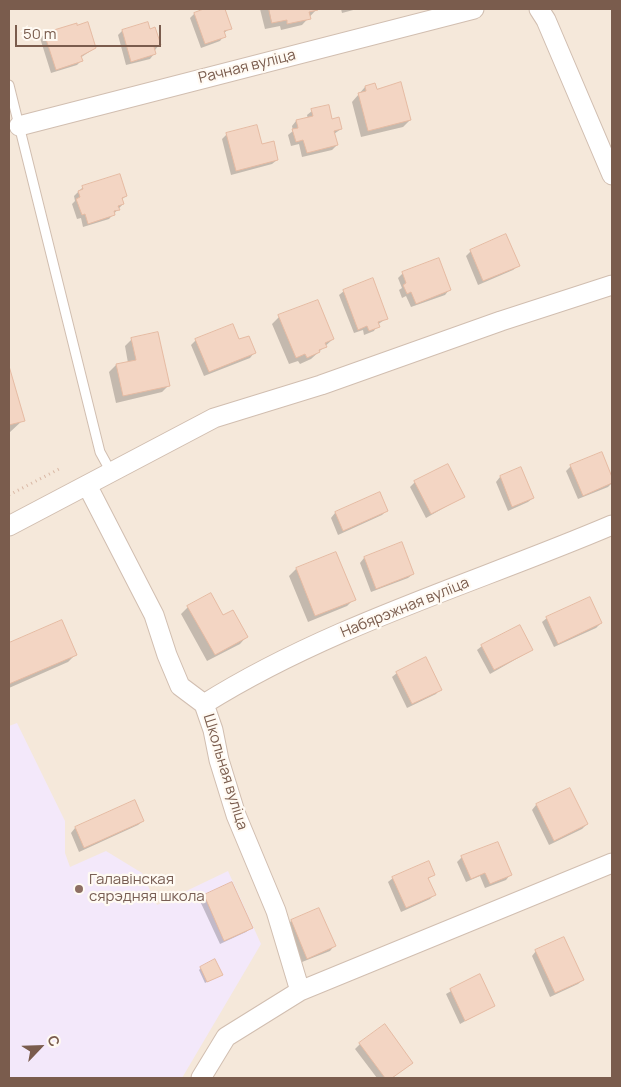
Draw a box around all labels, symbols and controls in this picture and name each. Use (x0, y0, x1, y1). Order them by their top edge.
scale bar (18, 15, 164, 47)
text: 50 m (23, 23, 57, 44)
street label: Рачная вуліца (197, 46, 297, 88)
street label: Набярэжная вуліца (338, 574, 472, 642)
street label: Школьная вуліца (199, 712, 251, 832)
place label: Галавінская сярэдняя школа (89, 871, 205, 906)
marker: Галавінская сярэдняя школа (73, 883, 85, 895)
north arrow (15, 1022, 65, 1072)
text: С (43, 1032, 65, 1049)

